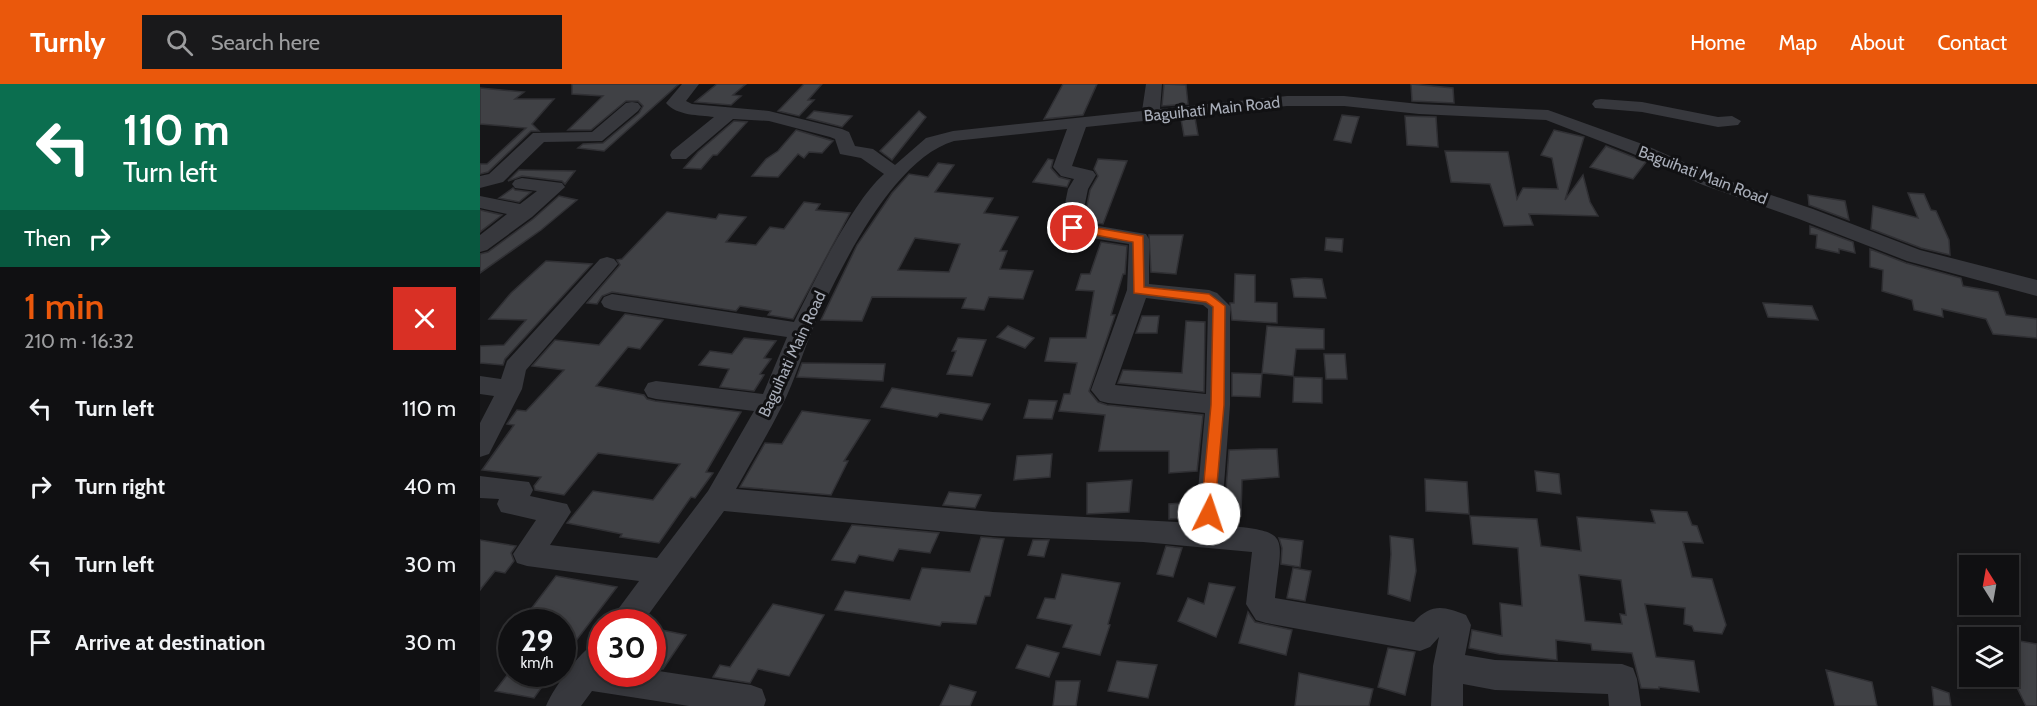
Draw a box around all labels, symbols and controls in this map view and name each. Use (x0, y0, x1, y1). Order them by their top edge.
search box (142, 15, 562, 69)
text: Turnly (30, 25, 106, 59)
icon: search (163, 26, 196, 59)
text: Search here (211, 29, 320, 56)
text: Home (1690, 30, 1746, 55)
text: Map (1779, 30, 1817, 55)
text: About (1850, 30, 1904, 55)
text: Contact (1937, 30, 2007, 55)
street label: Baguihati Main Road (1143, 92, 1281, 126)
text: 110 m (123, 104, 230, 156)
icon: left (24, 108, 102, 186)
street label: Baguihati Main Road (1636, 142, 1770, 208)
text: Turn left (123, 156, 217, 189)
pin (1047, 202, 1098, 253)
icon: arrive (1056, 211, 1089, 244)
icon: right (83, 222, 116, 255)
text: Then (24, 225, 71, 252)
text: 1 min (24, 284, 104, 328)
button: close (393, 287, 456, 350)
street label: Baguihati Main Road (754, 288, 830, 420)
text: 210 m · 16:32 (24, 329, 134, 353)
icon: left (24, 392, 57, 425)
text: Turn left (75, 395, 154, 422)
text: 110 m (402, 395, 456, 422)
icon: right (24, 470, 57, 503)
text: Turn right (75, 473, 165, 500)
text: 40 m (404, 473, 456, 500)
position arrow (1177, 482, 1241, 546)
icon: left (24, 548, 57, 581)
text: Turn left (75, 551, 154, 578)
text: 30 m (404, 551, 456, 578)
north arrow (1959, 555, 2019, 615)
map controls (1959, 555, 2019, 687)
speed limit sign: 30 (588, 609, 666, 687)
text: 29 (521, 622, 553, 659)
icon: arrive (24, 626, 57, 659)
button: layers (1959, 627, 2019, 687)
text: Arrive at destination (75, 629, 265, 656)
text: 30 m (404, 629, 456, 656)
text: km/h (521, 654, 553, 672)

